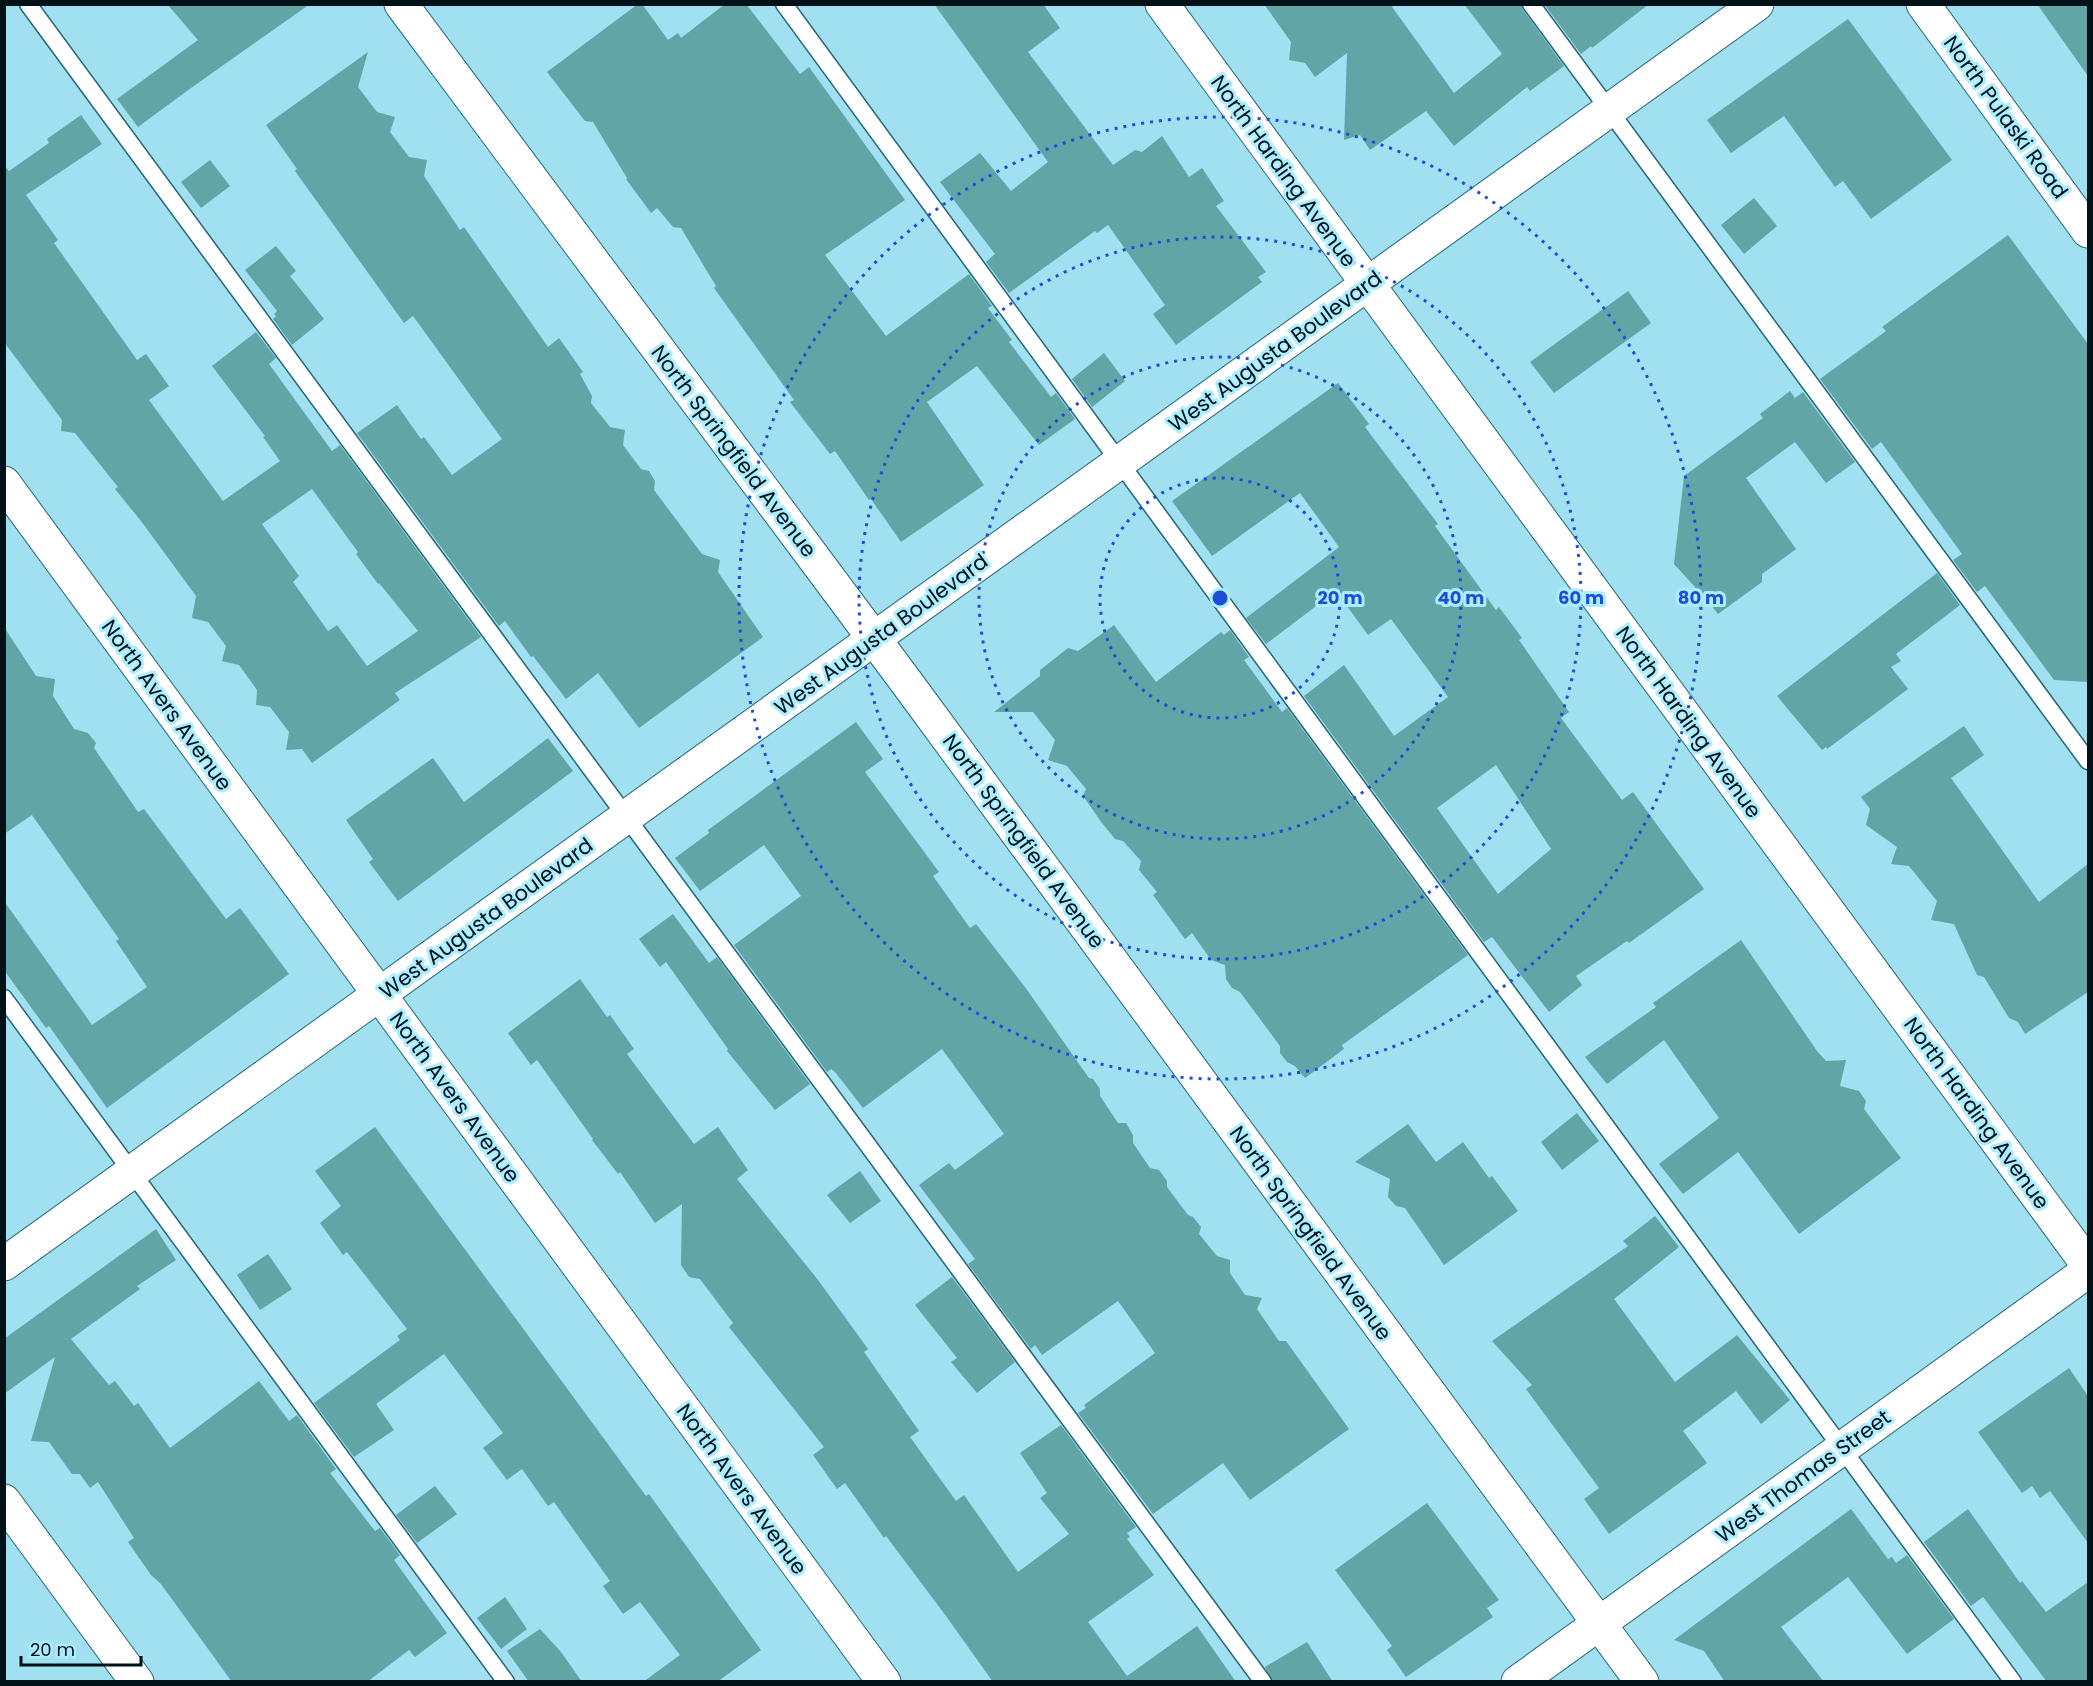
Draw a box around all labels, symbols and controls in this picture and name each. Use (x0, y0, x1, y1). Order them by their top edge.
street label: North Pulaski Road (1937, 30, 2075, 204)
street label: North Harding Avenue (1204, 69, 1364, 273)
street label: West Augusta Boulevard (1162, 264, 1388, 438)
street label: North Springfield Avenue (645, 339, 823, 563)
street label: West Augusta Boulevard (768, 547, 994, 721)
text: 20 m (1318, 585, 1362, 610)
text: 40 m (1438, 585, 1484, 610)
text: 60 m (1558, 585, 1604, 610)
text: 80 m (1678, 585, 1724, 610)
centre of rings (1210, 588, 1230, 608)
street label: North Avers Avenue (95, 614, 239, 796)
street label: North Harding Avenue (1609, 620, 1769, 824)
street label: North Springfield Avenue (936, 728, 1112, 954)
street label: West Augusta Boulevard (373, 831, 599, 1005)
street label: North Avers Avenue (383, 1006, 527, 1188)
street label: North Harding Avenue (1897, 1011, 2057, 1215)
street label: North Springfield Avenue (1223, 1120, 1399, 1346)
street label: North Avers Avenue (670, 1398, 814, 1580)
street label: West Thomas Street (1710, 1403, 1896, 1549)
scale bar (21, 1629, 141, 1667)
text: 20 m (30, 1637, 75, 1662)

